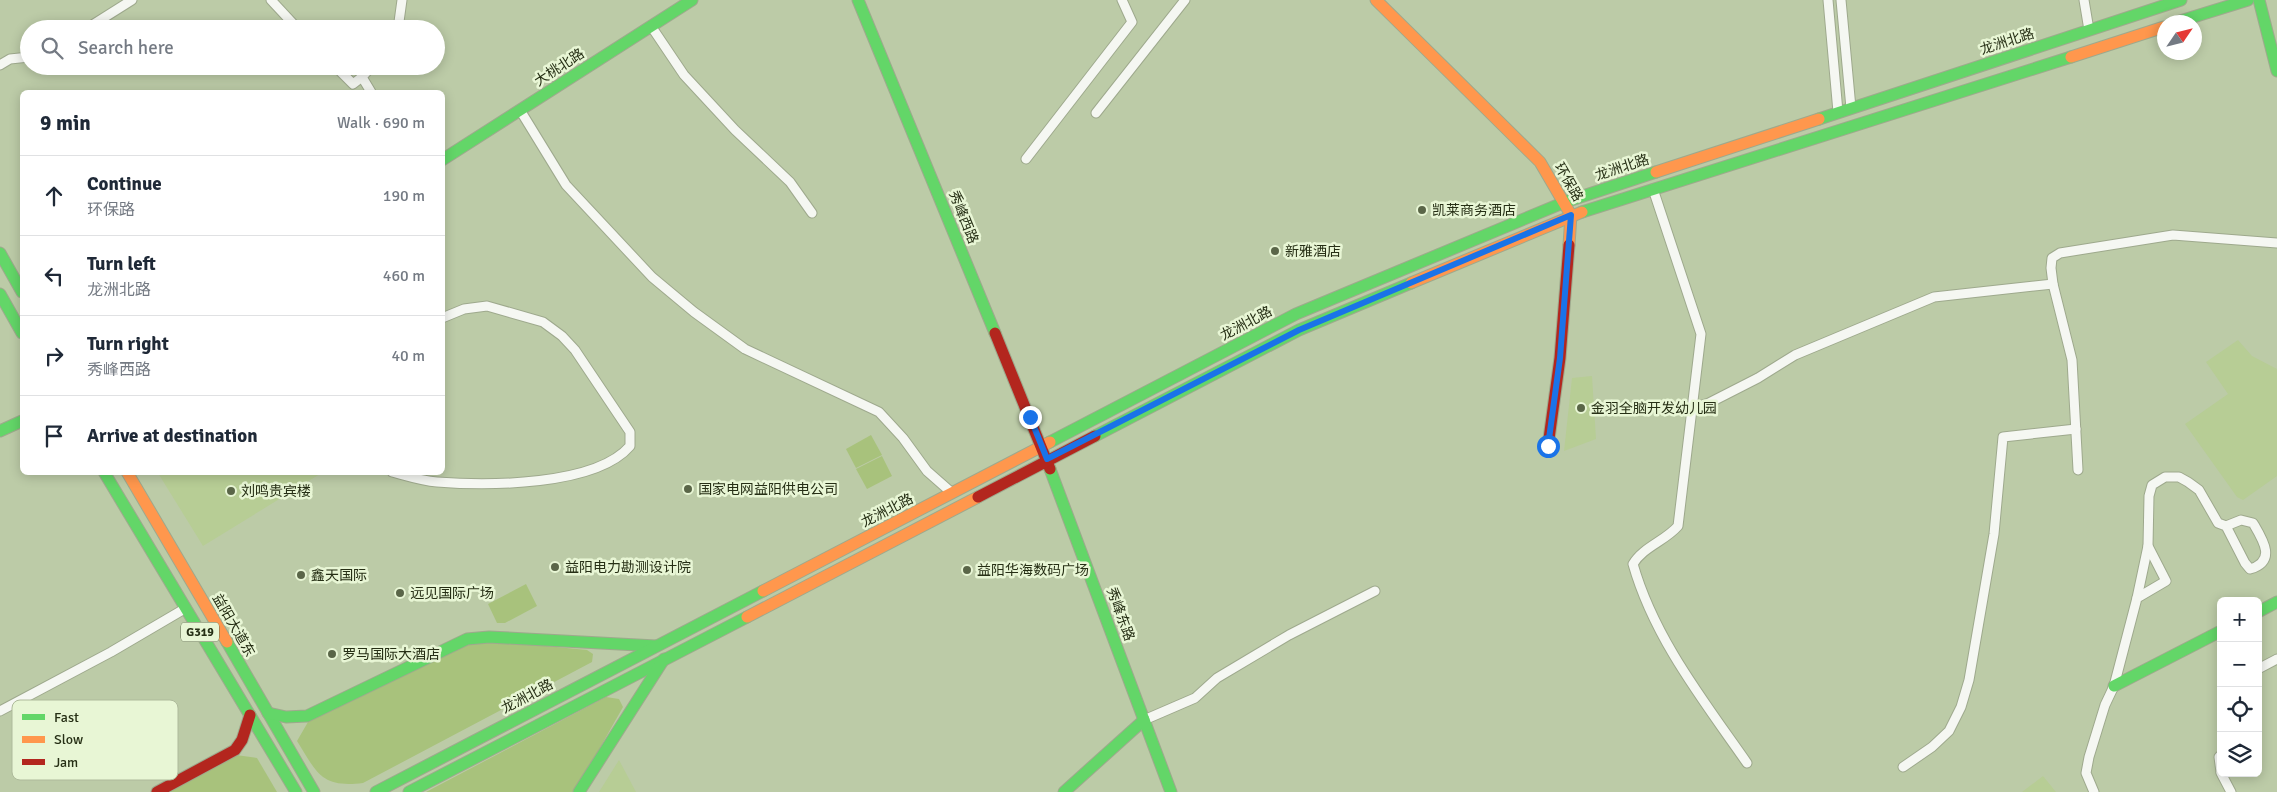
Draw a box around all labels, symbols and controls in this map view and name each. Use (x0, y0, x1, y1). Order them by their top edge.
north arrow (2157, 15, 2202, 60)
search box (20, 20, 445, 75)
street label: 龙洲北路 (1978, 25, 2036, 58)
icon: search (38, 34, 66, 62)
text: Search here (78, 36, 174, 60)
street label: 大桃北路 (531, 45, 587, 90)
text: 9 min (40, 110, 91, 136)
text: Walk · 690 m (337, 113, 425, 133)
street label: 龙洲北路 (1593, 151, 1651, 184)
street label: 环保路 (1551, 160, 1586, 205)
text: Continue (87, 172, 162, 196)
icon: ahead (40, 182, 68, 210)
text: 190 m (383, 186, 425, 206)
street label: 秀峰西路 (945, 188, 982, 246)
text: 环保路 (87, 200, 135, 220)
place label: 凯莱商务酒店 (1432, 202, 1516, 219)
marker: 凯莱商务酒店 (1416, 204, 1428, 216)
place label: 新雅酒店 (1285, 243, 1341, 260)
marker: 新雅酒店 (1269, 245, 1281, 257)
text: Turn left (87, 252, 156, 276)
icon: left (40, 262, 68, 290)
text: 460 m (383, 266, 425, 286)
text: 龙洲北路 (87, 280, 151, 300)
street label: 龙洲北路 (1218, 303, 1275, 344)
text: Turn right (87, 332, 169, 356)
icon: right (40, 342, 68, 370)
text: 40 m (391, 346, 425, 366)
text: 秀峰西路 (87, 360, 151, 380)
place label: 金羽全脑开发幼儿园 (1591, 400, 1717, 417)
marker: 金羽全脑开发幼儿园 (1575, 402, 1587, 414)
route end (1019, 406, 1042, 429)
icon: arrive (40, 422, 68, 450)
text: Arrive at destination (87, 424, 258, 448)
route start (1537, 435, 1560, 458)
place label: 国家电网益阳供电公司 (698, 481, 838, 498)
place label: 刘鸣贵宾楼 (241, 483, 311, 500)
marker: 国家电网益阳供电公司 (682, 483, 694, 495)
marker: 刘鸣贵宾楼 (225, 485, 237, 497)
street label: 龙洲北路 (858, 490, 916, 531)
place label: 益阳电力勘测设计院 (565, 559, 691, 576)
marker: 益阳电力勘测设计院 (549, 561, 561, 573)
place label: 益阳华海数码广场 (977, 562, 1089, 579)
marker: 益阳华海数码广场 (961, 564, 973, 576)
place label: 鑫天国际 (311, 567, 367, 584)
marker: 鑫天国际 (295, 569, 307, 581)
place label: 远见国际广场 (410, 585, 494, 602)
street label: 秀峰东路 (1103, 585, 1138, 643)
marker: 远见国际广场 (394, 587, 406, 599)
street label: 益阳大道东 (209, 591, 258, 660)
map controls (2217, 597, 2262, 777)
button: + (2217, 597, 2262, 642)
road number: G319 (181, 622, 219, 642)
button: − (2217, 642, 2262, 687)
place label: 罗马国际大酒店 (342, 646, 440, 663)
marker: 罗马国际大酒店 (326, 648, 338, 660)
street label: 龙洲北路 (499, 676, 556, 717)
button: locate (2217, 687, 2262, 732)
legend (12, 700, 178, 780)
text: Fast (54, 709, 79, 726)
text: Slow (54, 731, 83, 748)
button: layers (2217, 732, 2262, 777)
text: Jam (54, 754, 78, 771)

